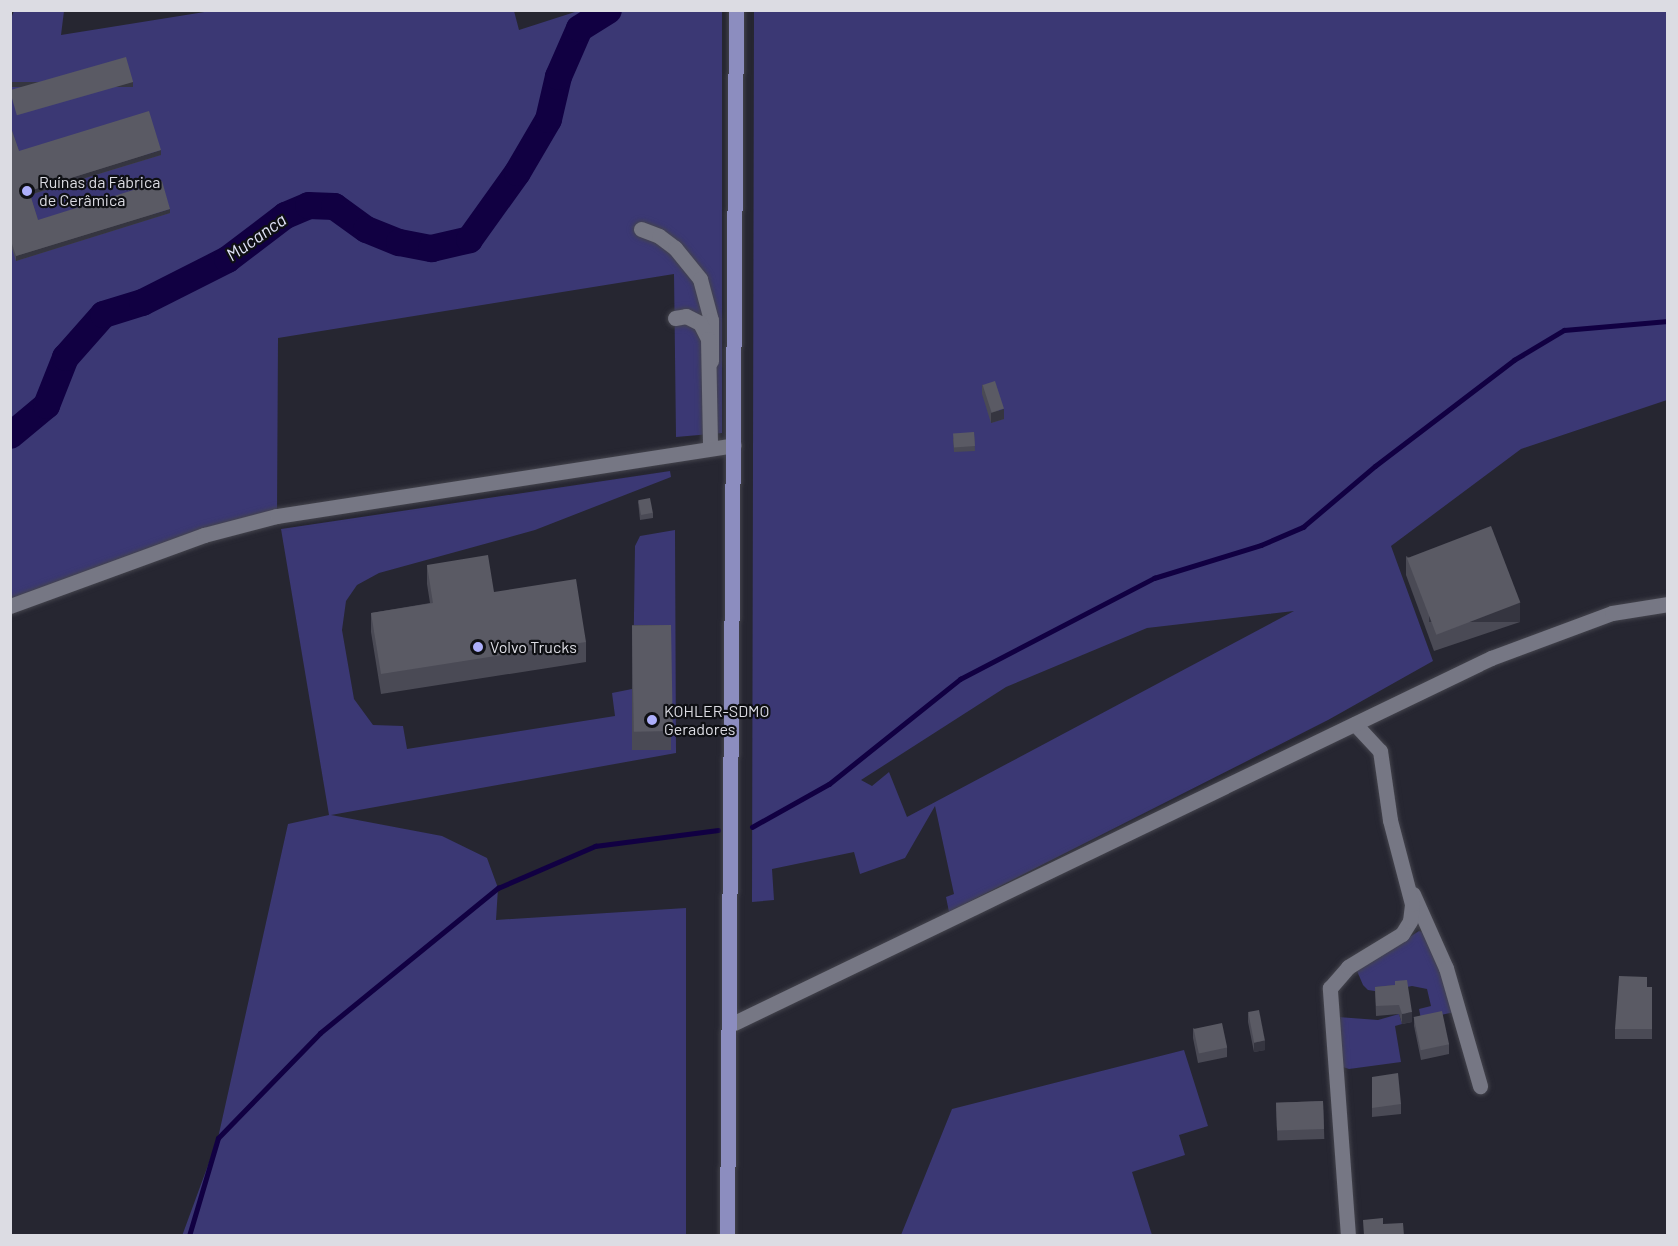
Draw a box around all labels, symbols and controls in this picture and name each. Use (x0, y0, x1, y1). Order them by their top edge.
place label: Ruínas da Fábrica de Cerâmica (39, 172, 160, 210)
marker: Ruínas da Fábrica de Cerâmica (20, 184, 34, 198)
water label: Mucanca (222, 209, 290, 265)
place label: Volvo Trucks (490, 637, 577, 657)
marker: Volvo Trucks (471, 640, 485, 654)
place label: KOHLER-SDMO Geradores (664, 701, 769, 739)
marker: KOHLER-SDMO Geradores (645, 713, 659, 727)

